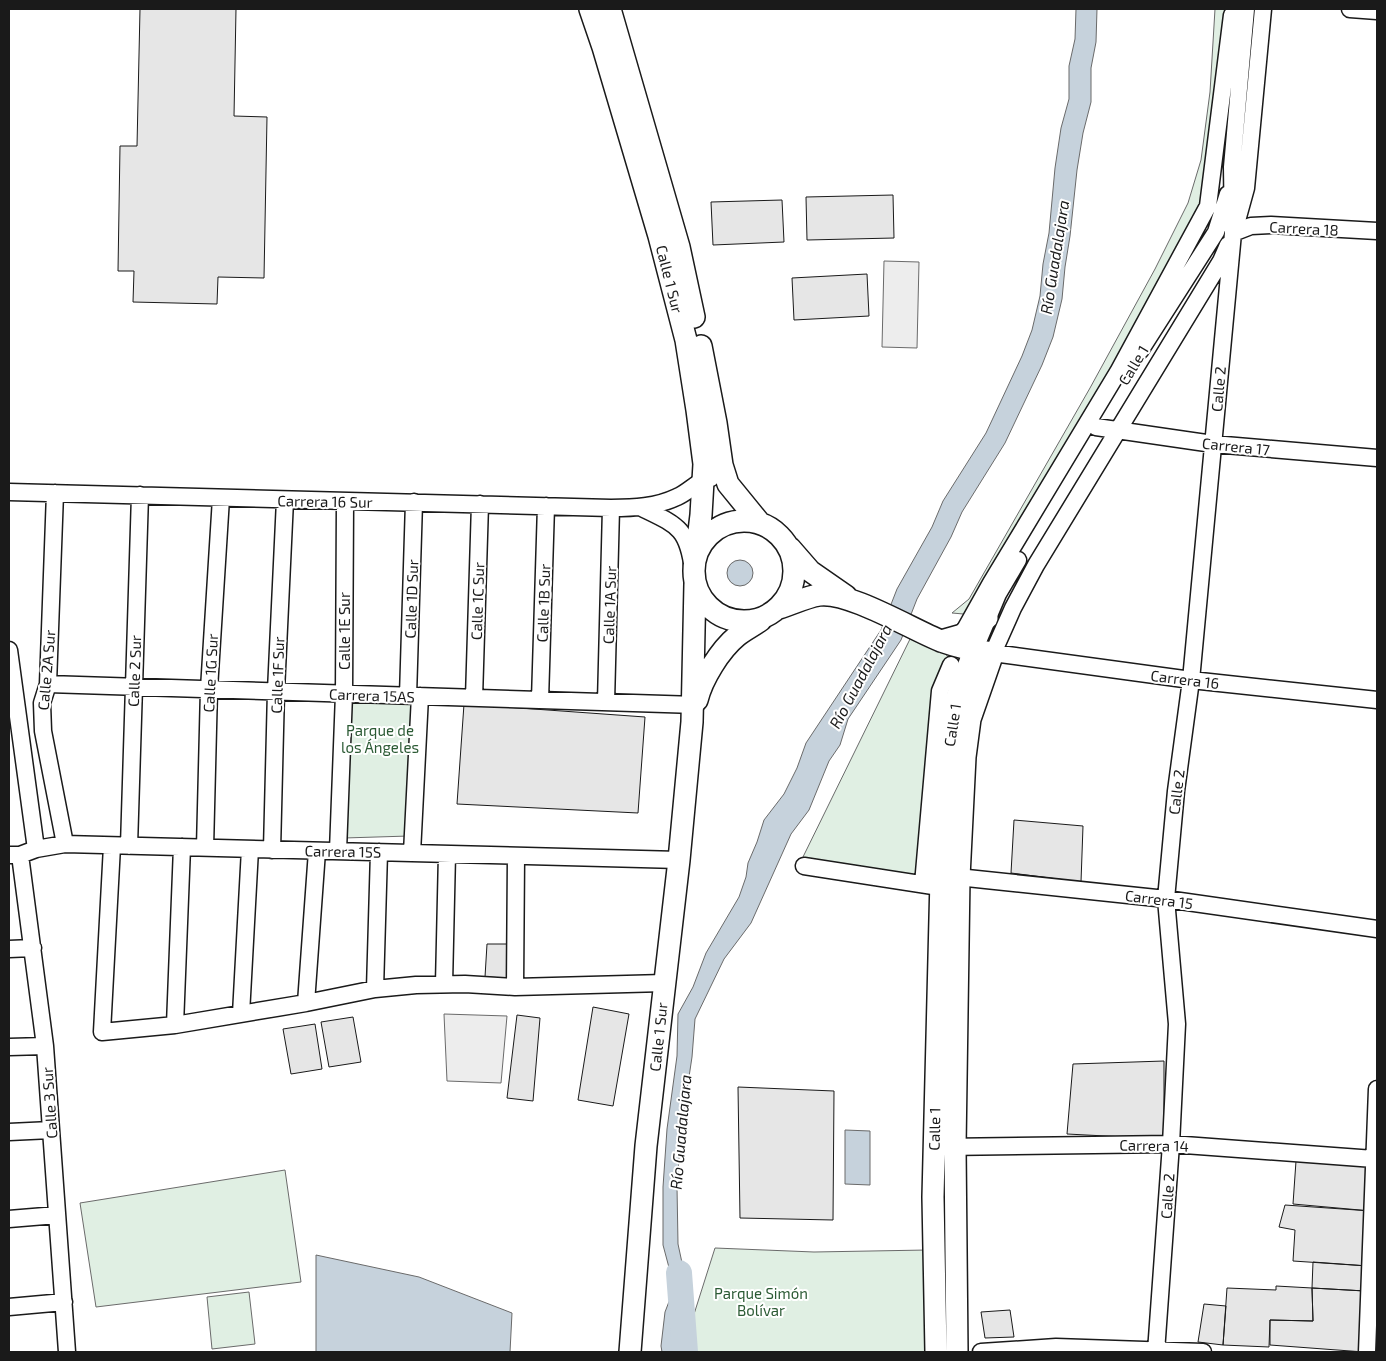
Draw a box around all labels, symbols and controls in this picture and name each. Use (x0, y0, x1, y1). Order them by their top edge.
water label: Río Guadalajara (1036, 199, 1073, 316)
street label: Carrera 18 (1269, 217, 1339, 239)
street label: Calle 1 Sur (653, 243, 687, 315)
street label: Calle 1 (1114, 342, 1152, 388)
street label: Calle 2 (1207, 366, 1229, 412)
street label: Carrera 17 (1201, 433, 1271, 459)
street label: Carrera 16 Sur (277, 491, 373, 511)
street label: Calle 1D Sur (401, 559, 421, 639)
street label: Calle 1C Sur (467, 562, 487, 640)
street label: Calle 1B Sur (533, 563, 553, 643)
street label: Calle 1A Sur (599, 566, 619, 644)
street label: Calle 1E Sur (335, 592, 353, 670)
water label: Río Guadalajara (825, 621, 896, 732)
street label: Calle 2A Sur (34, 629, 58, 711)
street label: Calle 1G Sur (199, 633, 221, 713)
street label: Calle 2 Sur (124, 635, 144, 707)
street label: Calle 1F Sur (267, 636, 287, 714)
street label: Carrera 16 (1150, 666, 1220, 692)
street label: Carrera 15AS (329, 685, 415, 705)
street label: Calle 1 (940, 702, 964, 748)
park label: Parque de los Ángeles (341, 721, 419, 756)
street label: Calle 2 (1164, 768, 1188, 816)
street label: Carrera 15S (304, 841, 382, 861)
street label: Carrera 15 (1124, 886, 1194, 912)
street label: Calle 1 Sur (645, 1002, 671, 1072)
street label: Calle 3 Sur (38, 1067, 60, 1139)
water label: Río Guadalajara (666, 1074, 695, 1190)
street label: Calle 1 (925, 1107, 943, 1151)
street label: Carrera 14 (1119, 1135, 1189, 1155)
street label: Calle 2 (1156, 1173, 1178, 1219)
park label: Parque Simón Bolívar (714, 1284, 808, 1319)

